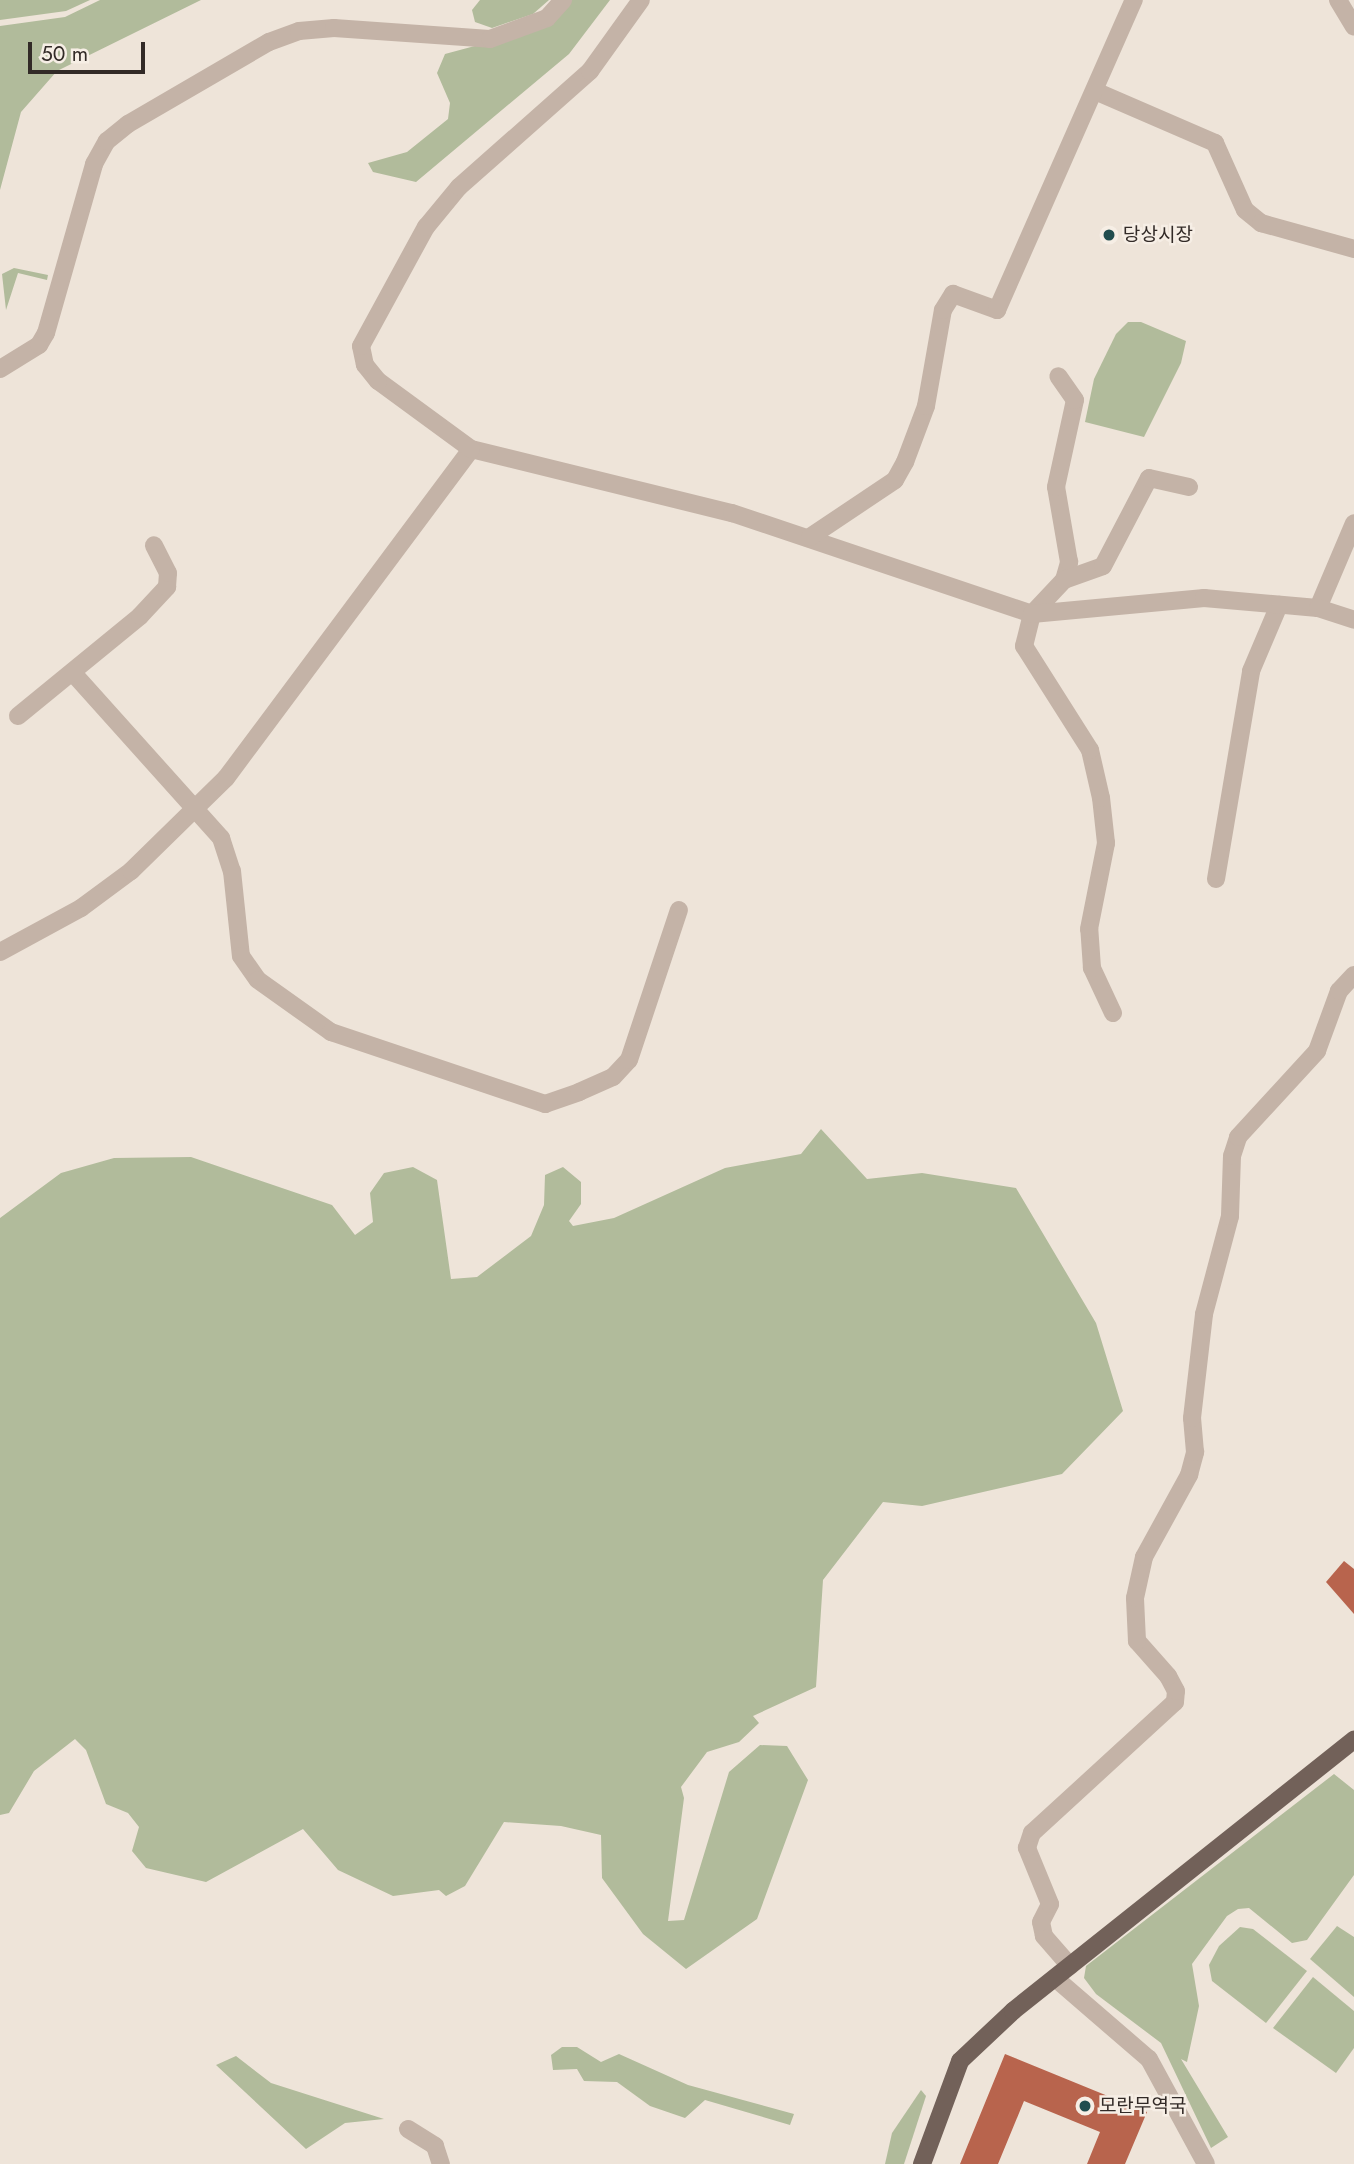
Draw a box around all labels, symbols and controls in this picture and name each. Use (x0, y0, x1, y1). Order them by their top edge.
scale bar (32, 28, 149, 72)
text: 50 m (41, 39, 88, 69)
place label: 당상시장 (1123, 224, 1193, 246)
marker: 당상시장 (1101, 227, 1117, 243)
place label: 모란무역국 (1099, 2095, 1186, 2117)
marker: 모란무역국 (1077, 2098, 1093, 2114)

